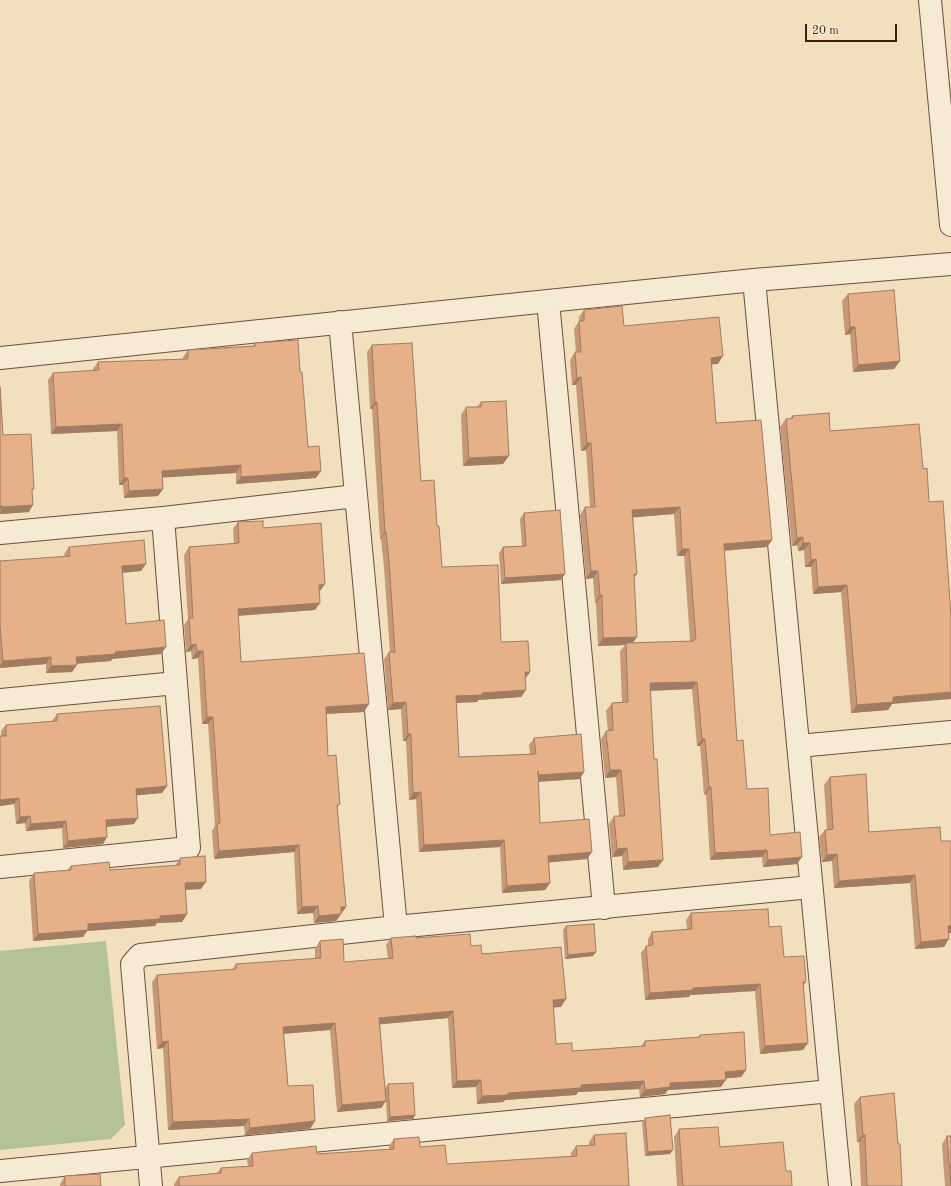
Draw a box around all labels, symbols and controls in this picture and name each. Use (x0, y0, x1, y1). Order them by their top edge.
scale bar (807, 16, 899, 42)
text: 20 m (812, 25, 839, 37)

